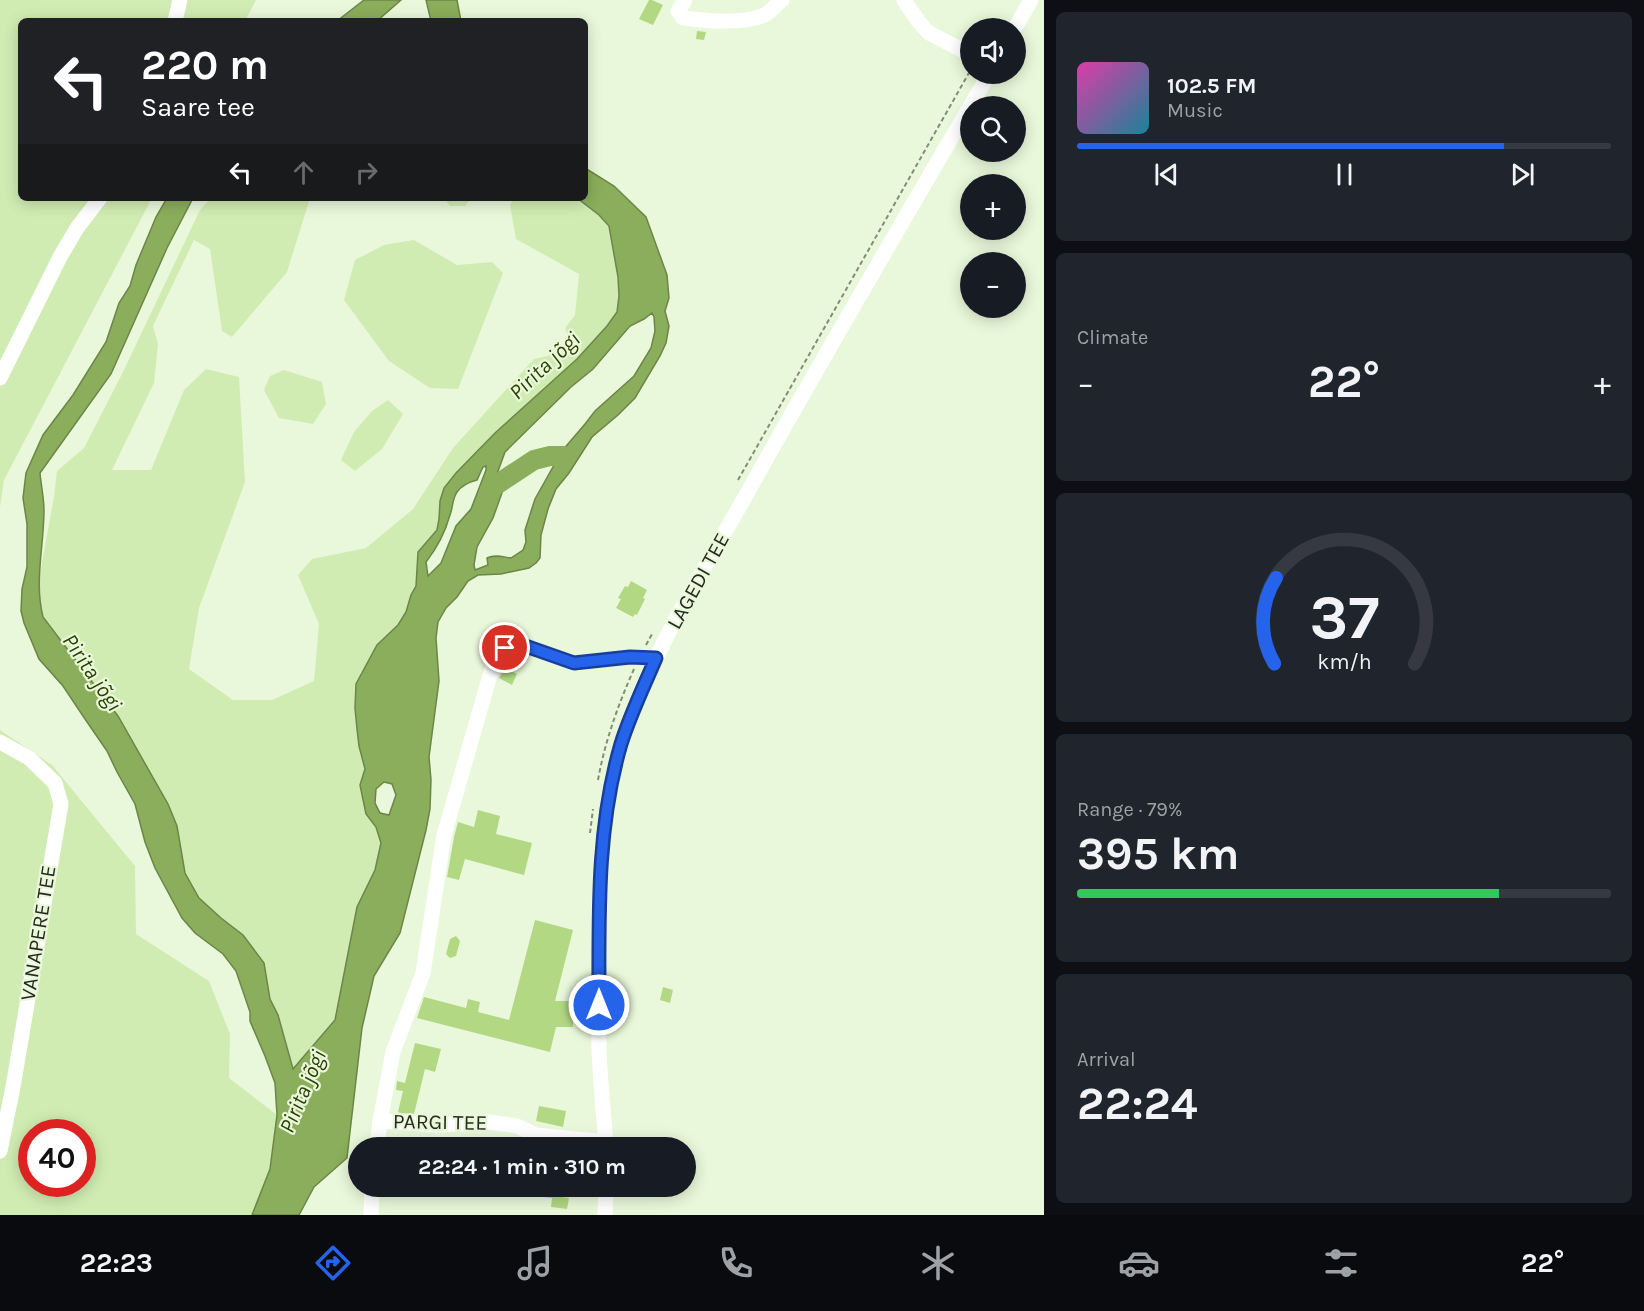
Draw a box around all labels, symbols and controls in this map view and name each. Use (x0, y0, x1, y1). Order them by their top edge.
map controls (960, 18, 1026, 318)
button: sound (960, 18, 1026, 84)
text: 220 m (141, 40, 269, 90)
icon: left (42, 42, 120, 120)
text: 102.5 FM (1167, 73, 1256, 99)
text: Saare tee (141, 91, 255, 123)
button: search (960, 96, 1026, 162)
text: Music (1167, 99, 1223, 122)
icon: left (224, 156, 257, 189)
icon: ahead (287, 156, 320, 189)
icon: right (350, 156, 383, 189)
icon: previous (1150, 158, 1183, 191)
icon: pause (1328, 158, 1361, 191)
icon: next (1506, 158, 1539, 191)
button: + (960, 174, 1026, 240)
button: − (960, 252, 1026, 318)
water label: Pirita jõgi (504, 326, 586, 405)
text: Climate (1077, 326, 1148, 349)
text: 22° (1308, 356, 1380, 408)
text: − (1077, 364, 1094, 402)
text: + (1594, 364, 1611, 402)
street label: LAGEDI TEE (662, 529, 734, 633)
text: 37 (1309, 582, 1379, 655)
pin (479, 622, 530, 673)
water label: Pirita jõgi (57, 629, 128, 716)
icon: arrive (488, 631, 521, 664)
text: km/h (1317, 650, 1371, 675)
text: Range · 79% (1077, 798, 1182, 821)
text: 395 km (1077, 828, 1239, 880)
street label: VANAPERE TEE (15, 864, 61, 1002)
position arrow (567, 973, 631, 1037)
water label: Pirita jõgi (274, 1046, 332, 1137)
text: Arrival (1077, 1048, 1136, 1071)
text: 22:24 (1077, 1078, 1198, 1130)
street label: PARGI TEE (393, 1109, 487, 1135)
speed limit sign: 40 (18, 1119, 96, 1197)
text: 22:24 · 1 min · 310 m (418, 1154, 626, 1180)
icon: directions (312, 1242, 354, 1284)
icon: music (514, 1242, 556, 1284)
icon: phone (715, 1242, 757, 1284)
icon: climate (917, 1242, 959, 1284)
icon: car (1118, 1242, 1160, 1284)
icon: filters (1320, 1242, 1362, 1284)
text: 22:23 (80, 1247, 153, 1279)
text: 22° (1521, 1247, 1564, 1279)

